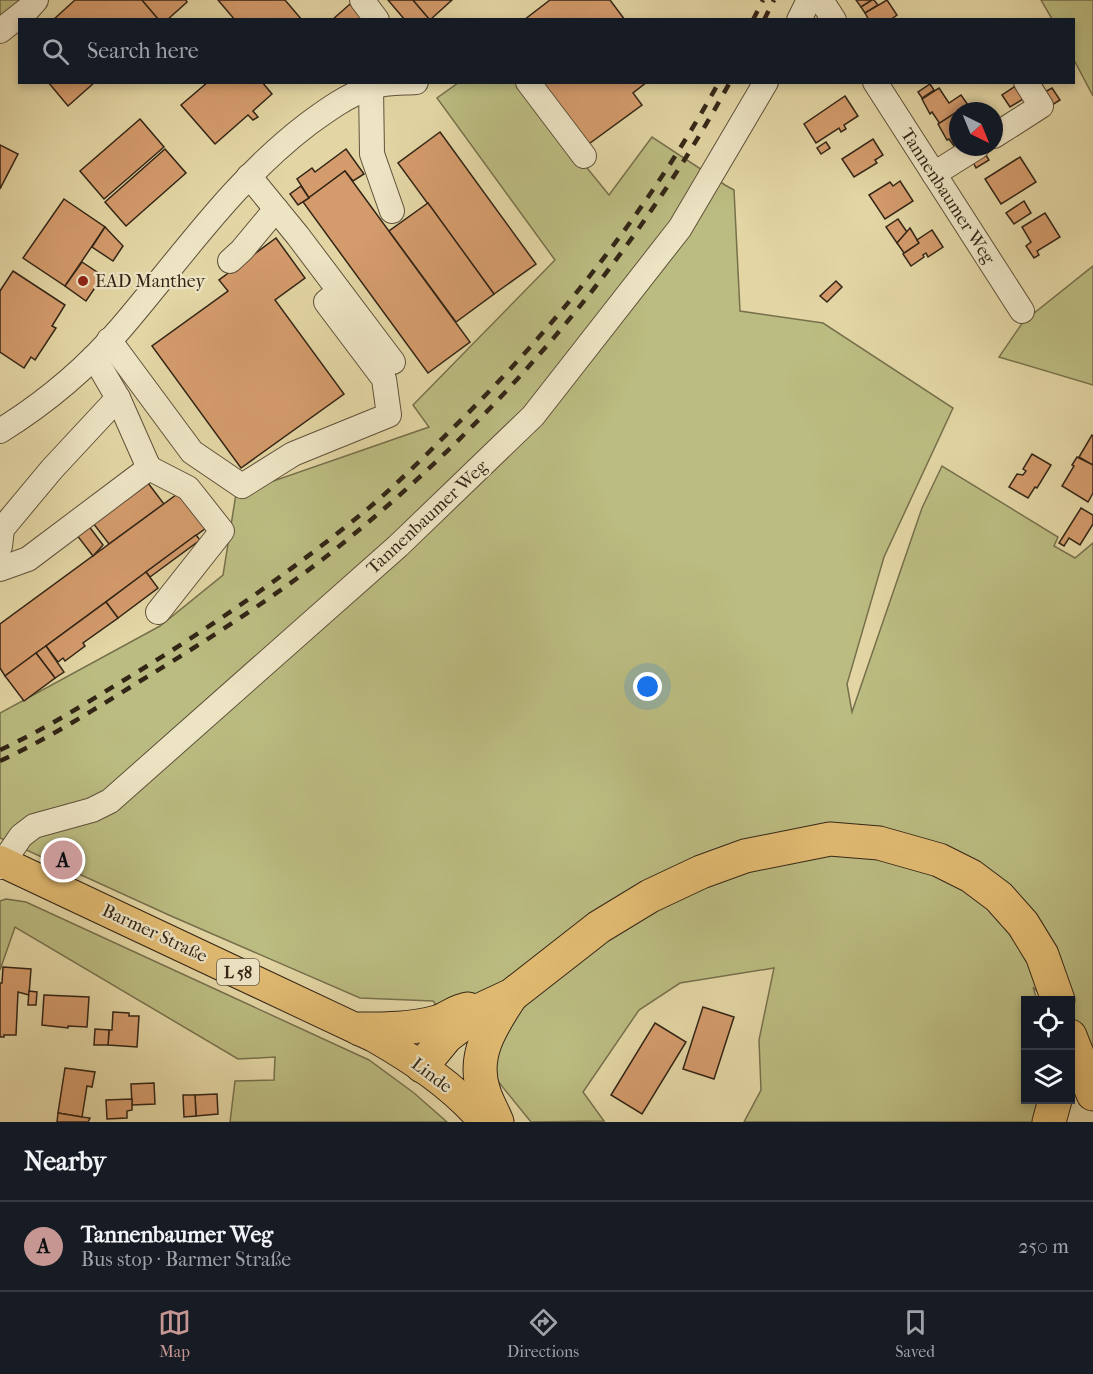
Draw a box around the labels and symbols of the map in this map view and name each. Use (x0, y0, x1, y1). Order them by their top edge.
north arrow (949, 102, 1003, 156)
street label: Tannenbaumer Weg (896, 125, 999, 268)
place label: EAD Manthey (95, 271, 206, 292)
marker: EAD Manthey (76, 274, 90, 288)
street label: Tannenbaumer Weg (363, 456, 492, 579)
your location (633, 672, 662, 701)
pin: A (44, 838, 82, 882)
street label: Barmer Straße (99, 900, 211, 967)
road number: L 58 (217, 959, 259, 985)
street label: Linde (407, 1053, 456, 1097)

